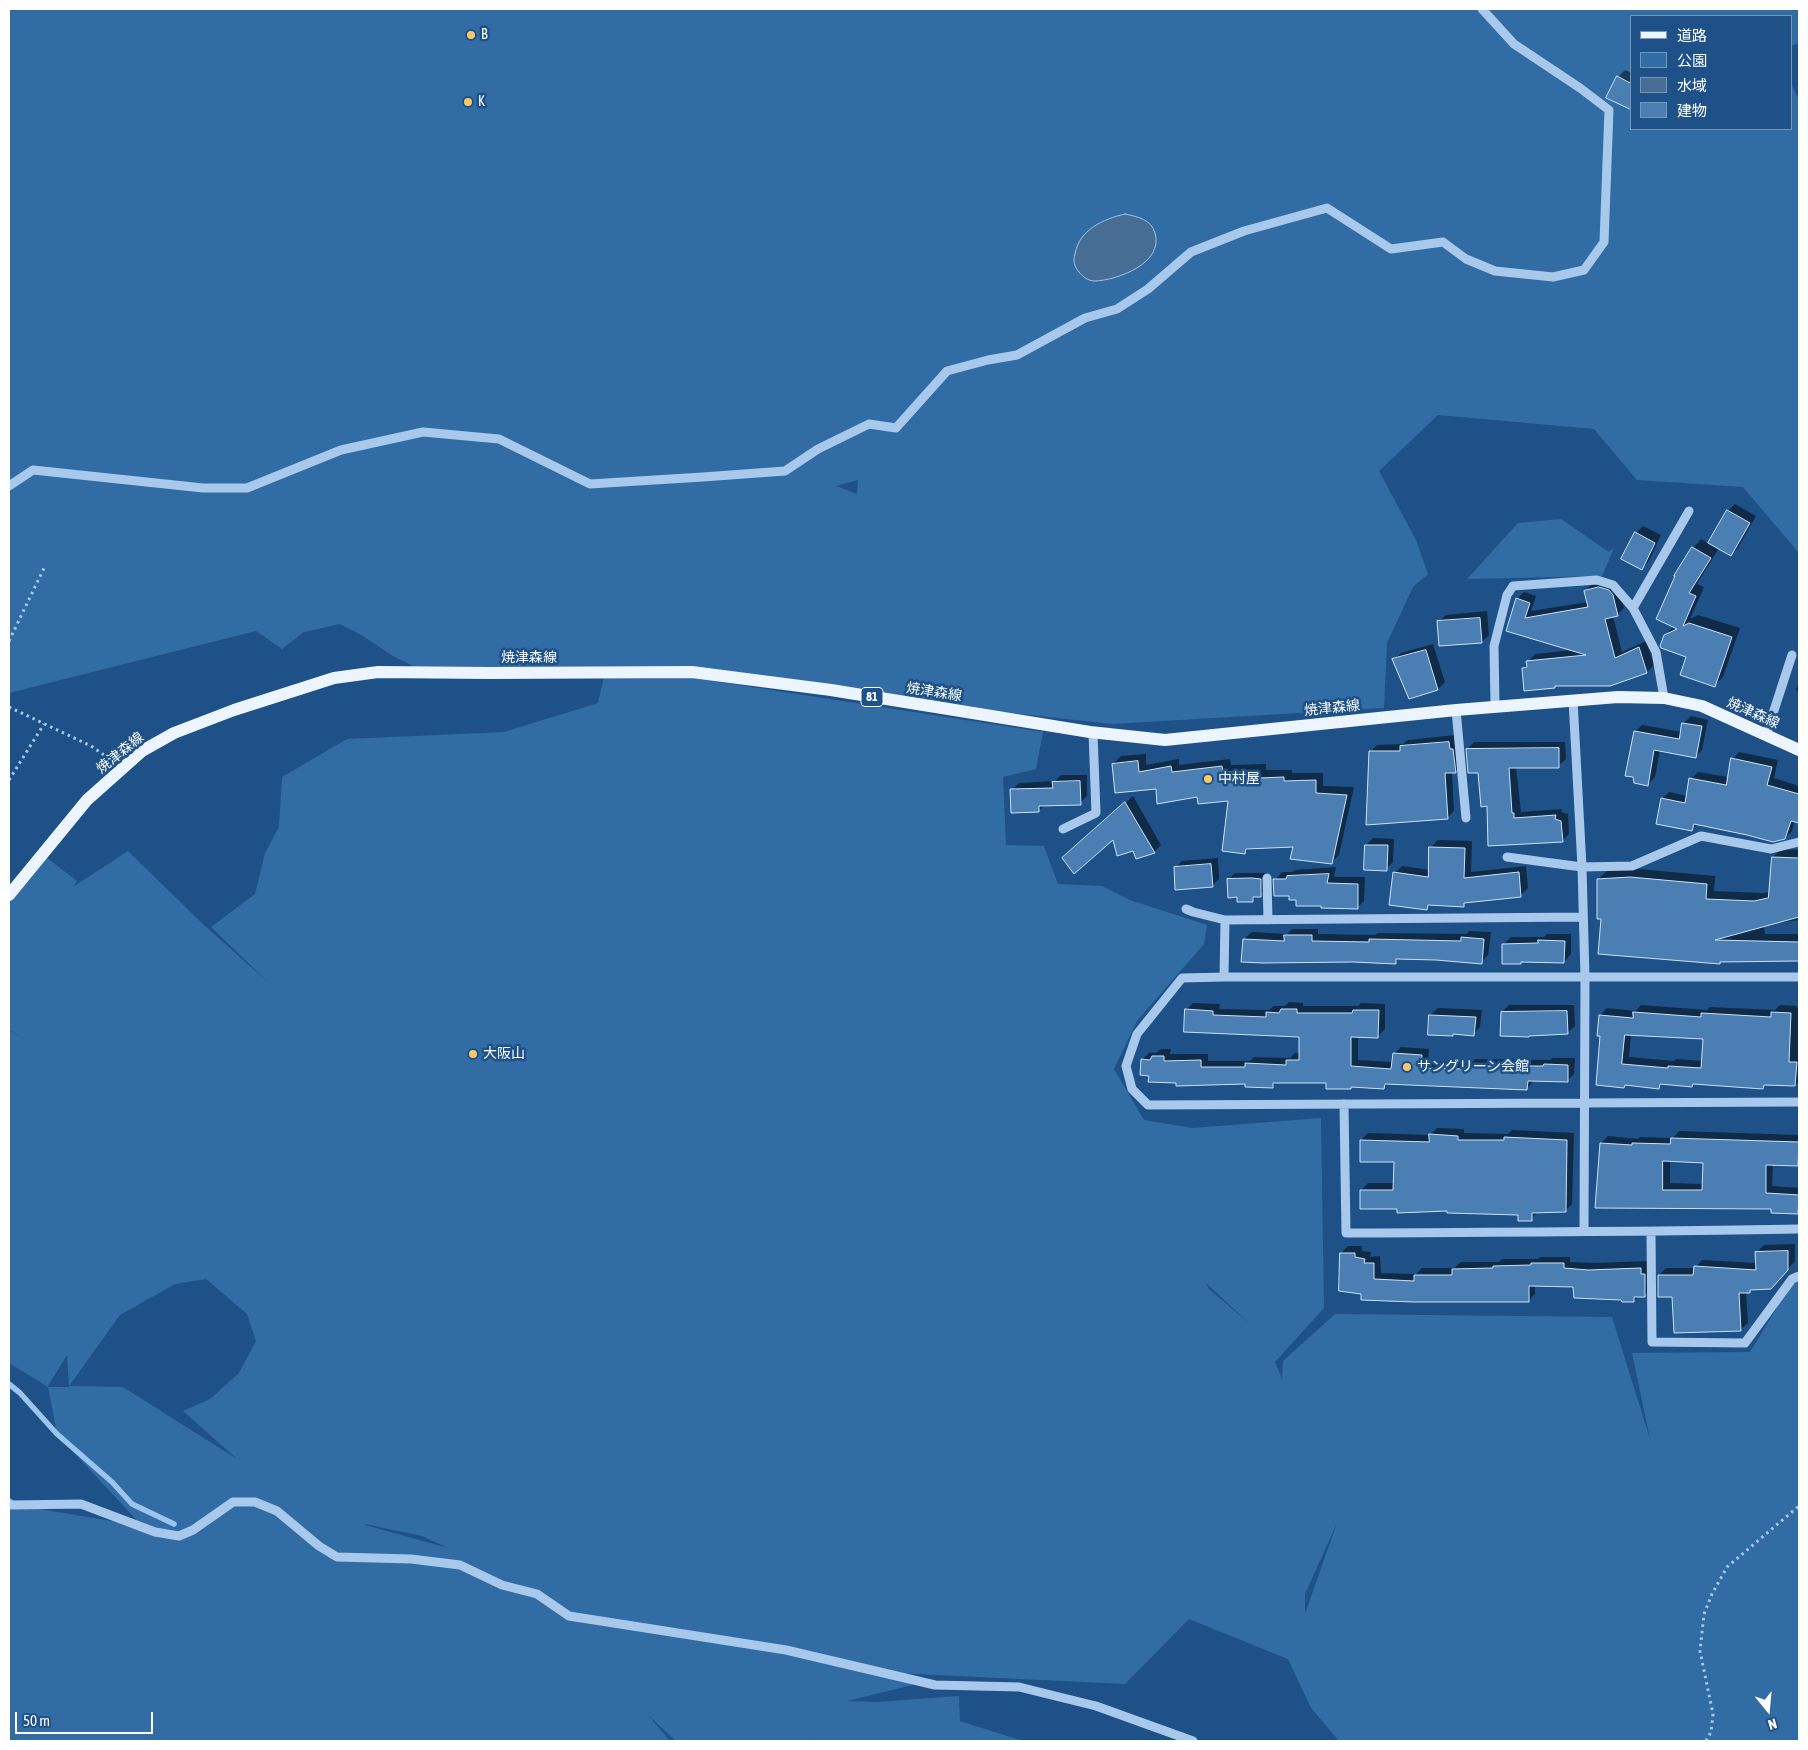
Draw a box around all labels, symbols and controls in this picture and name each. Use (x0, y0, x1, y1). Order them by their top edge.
legend (1630, 15, 1793, 130)
place label: B (481, 27, 488, 43)
text: 道路 (1677, 27, 1707, 44)
marker: B (465, 29, 477, 41)
text: 公園 (1677, 52, 1707, 69)
text: 水域 (1677, 77, 1707, 94)
place label: K (478, 94, 485, 110)
marker: K (462, 96, 474, 108)
text: 建物 (1677, 102, 1707, 119)
street label: 焼津森線 (501, 650, 557, 666)
street label: 焼津森線 (905, 679, 963, 705)
road number: 81 (861, 688, 883, 706)
street label: 焼津森線 (1724, 694, 1782, 732)
street label: 焼津森線 (1303, 697, 1361, 719)
street label: 焼津森線 (93, 729, 147, 777)
place label: 中村屋 (1218, 771, 1260, 787)
marker: 中村屋 (1202, 773, 1214, 785)
place label: 大阪山 (483, 1046, 525, 1062)
marker: 大阪山 (467, 1048, 479, 1060)
place label: サングリーン会館 (1417, 1059, 1529, 1075)
marker: サングリーン会館 (1401, 1061, 1413, 1073)
north arrow (1743, 1685, 1793, 1735)
scale bar (18, 1702, 155, 1734)
text: 50 m (23, 1712, 50, 1729)
text: N (1766, 1715, 1779, 1733)

